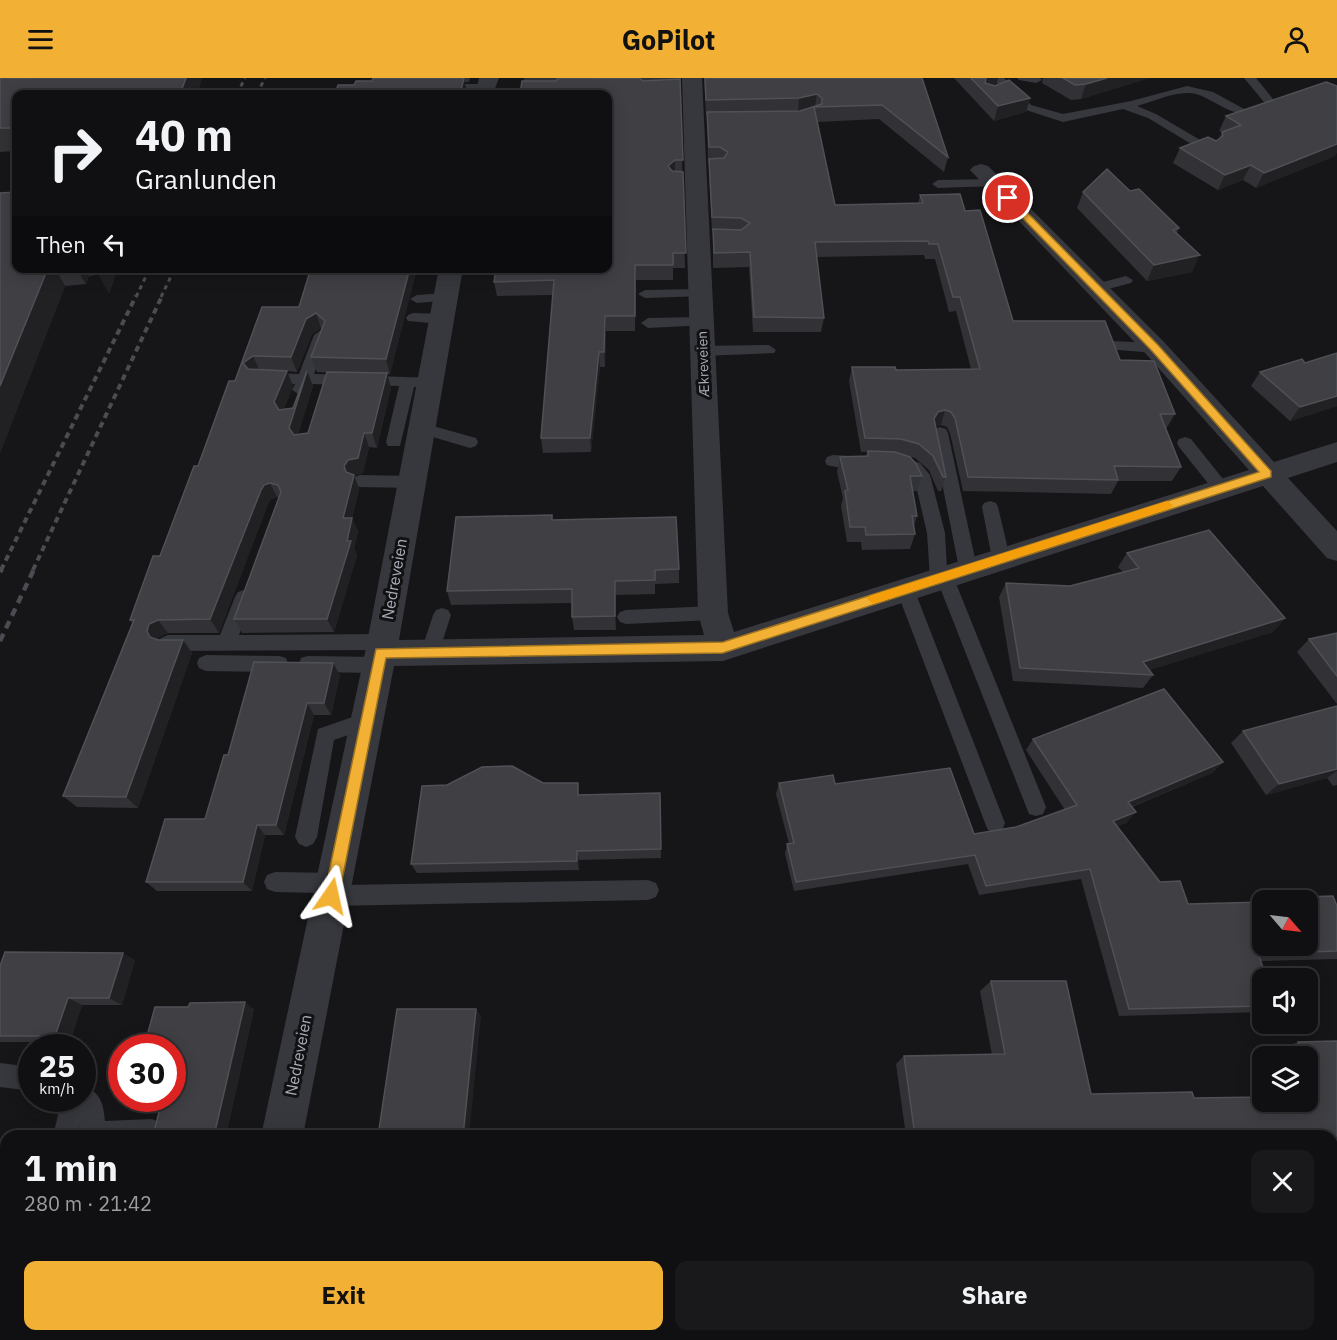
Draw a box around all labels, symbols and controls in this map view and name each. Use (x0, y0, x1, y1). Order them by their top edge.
text: GoPilot (622, 22, 715, 57)
icon: menu (24, 23, 57, 56)
icon: person (1280, 23, 1313, 56)
text: 40 m (135, 108, 233, 163)
icon: right (36, 114, 114, 192)
text: Granlunden (135, 161, 277, 196)
pin (982, 172, 1033, 223)
icon: arrive (991, 181, 1024, 214)
icon: left (98, 228, 131, 261)
text: Then (36, 230, 86, 259)
street label: Ækreveien (693, 331, 713, 397)
street label: Nedreveien (377, 537, 411, 621)
position arrow (299, 864, 363, 928)
north arrow (1252, 890, 1318, 956)
map controls (1252, 890, 1318, 1112)
button: sound (1252, 968, 1318, 1034)
street label: Nedreveien (280, 1013, 316, 1097)
speed limit sign: 30 (108, 1034, 186, 1112)
text: 25 (39, 1046, 75, 1085)
button: layers (1252, 1046, 1318, 1112)
text: km/h (39, 1079, 75, 1098)
text: 1 min (24, 1144, 118, 1191)
button: close (1251, 1150, 1314, 1213)
text: 280 m · 21:42 (24, 1190, 152, 1217)
button: Exit (24, 1261, 663, 1330)
button: Share (675, 1261, 1314, 1330)

